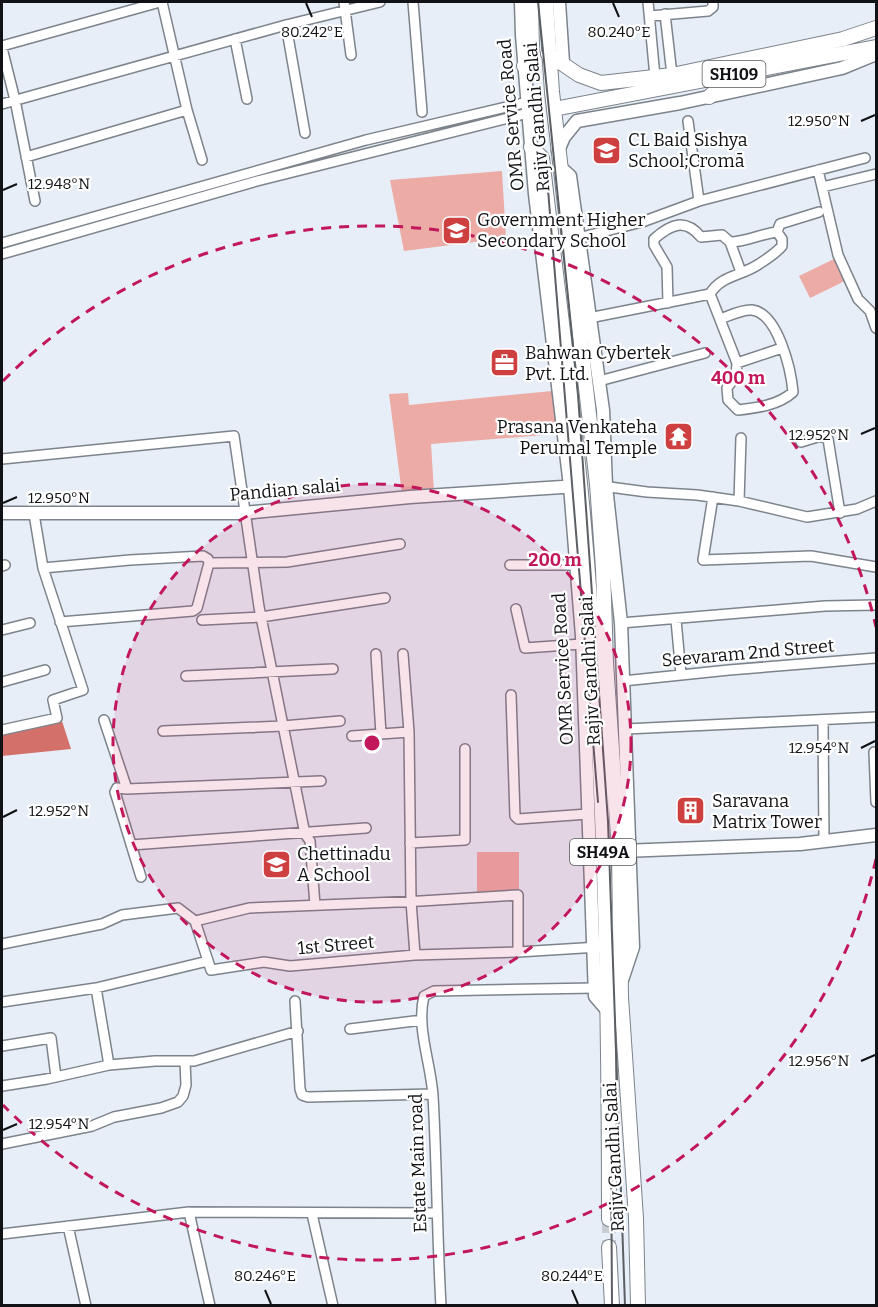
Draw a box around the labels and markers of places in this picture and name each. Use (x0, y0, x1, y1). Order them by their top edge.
place label: CL Baid Sishya School;Cromā (628, 129, 748, 172)
school or university icon: CL Baid Sishya School;Cromā (591, 134, 623, 166)
place label: Government Higher Secondary School (477, 209, 645, 252)
school or university icon: Government Higher Secondary School (440, 214, 472, 246)
place label: Bahwan Cybertek Pvt. Ltd. (525, 342, 672, 385)
office icon: Bahwan Cybertek Pvt. Ltd. (488, 347, 520, 379)
place label: Prasana Venkateha Perumal Temple (497, 416, 657, 459)
temple icon: Prasana Venkateha Perumal Temple (662, 421, 694, 453)
centre of rings (362, 733, 382, 753)
place label: Saravana Matrix Tower (712, 790, 822, 833)
building icon: Saravana Matrix Tower (675, 795, 707, 827)
place label: Chettinadu A School (297, 843, 391, 886)
school or university icon: Chettinadu A School (260, 848, 292, 880)

